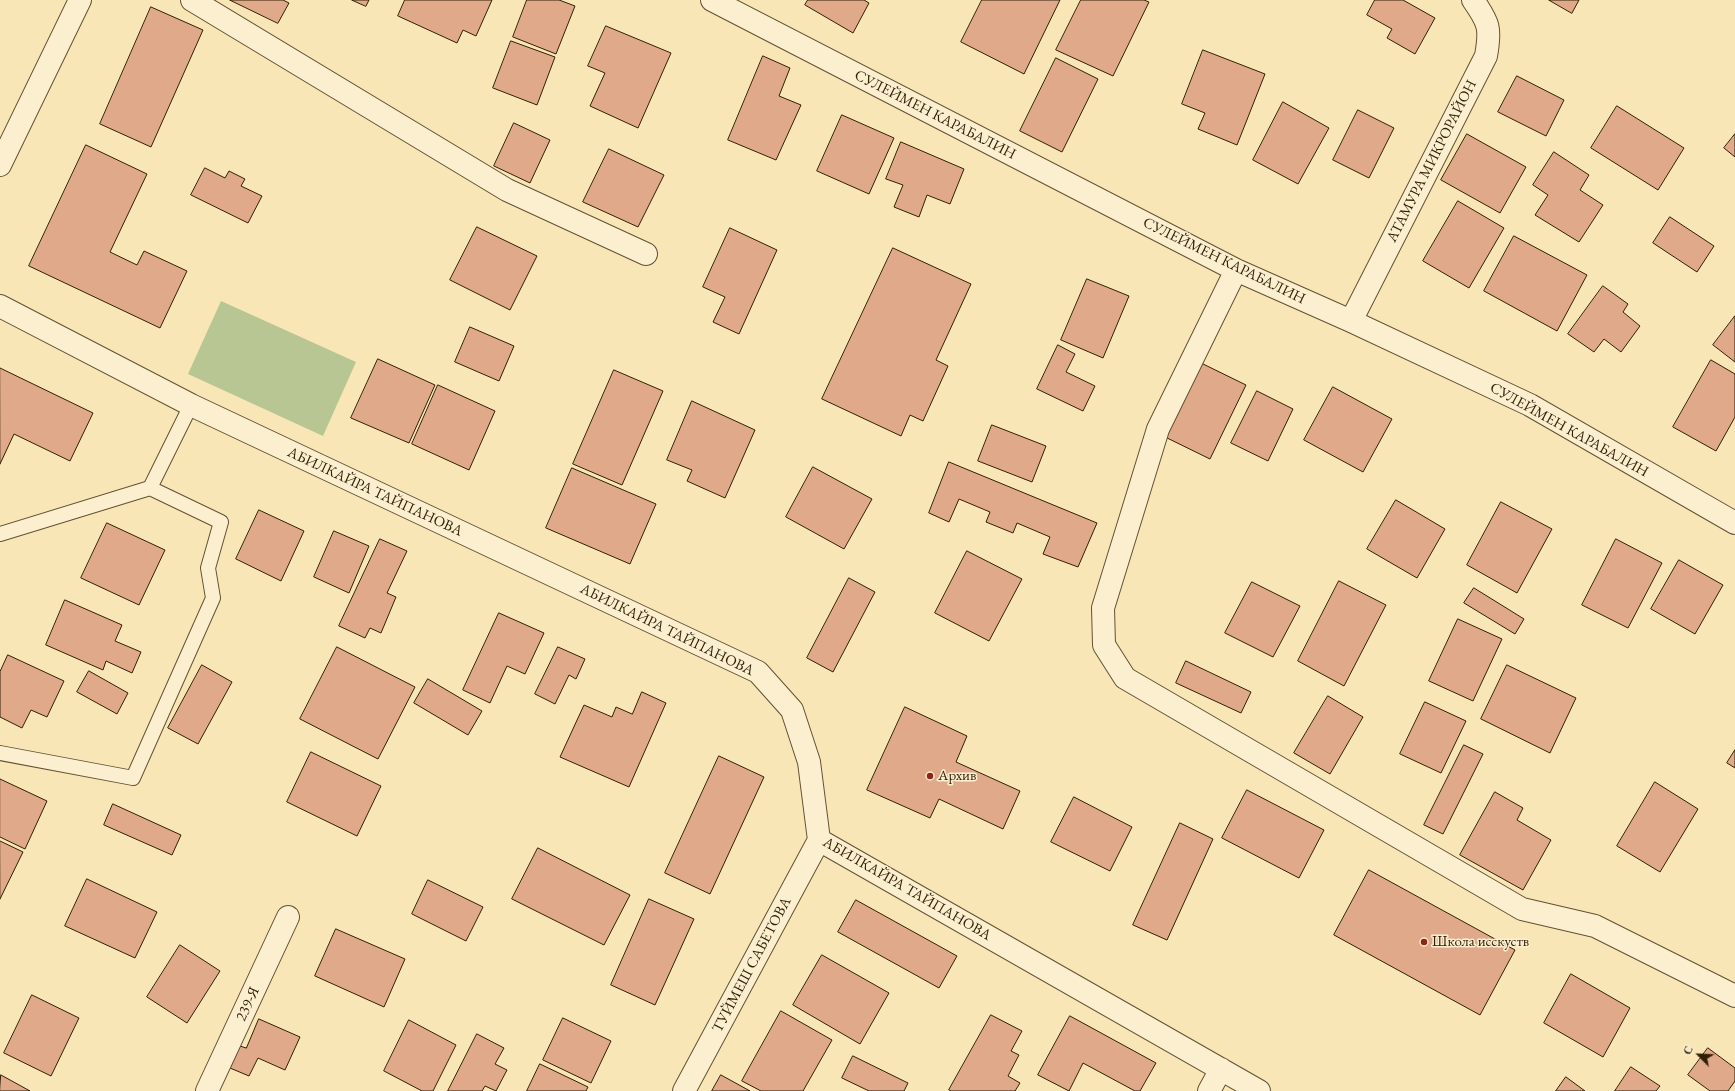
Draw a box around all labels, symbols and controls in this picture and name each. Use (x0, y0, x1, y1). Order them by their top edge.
street label: СУЛЕЙМЕН КАРАБАЛИН (851, 66, 1019, 164)
street label: АТАМУРА МИКРОРАЙОН (1383, 77, 1481, 245)
street label: СУЛЕЙМЕН КАРАБАЛИН (1140, 214, 1308, 308)
street label: СУЛЕЙМЕН КАРАБАЛИН (1487, 379, 1651, 481)
street label: АБИЛКАЙРА ТАЙПАНОВА (284, 443, 466, 541)
street label: АБИЛКАЙРА ТАЙПАНОВА (577, 580, 757, 680)
place label: Архив (938, 767, 976, 785)
marker: Архив (925, 771, 935, 781)
street label: АБИЛКАЙРА ТАЙПАНОВА (820, 833, 994, 945)
street label: ТУЙМЕШ САБЕТОВА (709, 894, 795, 1036)
place label: Школа исскуств (1432, 933, 1529, 951)
marker: Школа исскуств (1419, 937, 1429, 947)
street label: 239-Я (232, 984, 264, 1024)
north arrow (1679, 1035, 1719, 1075)
text: С (1680, 1044, 1696, 1057)

